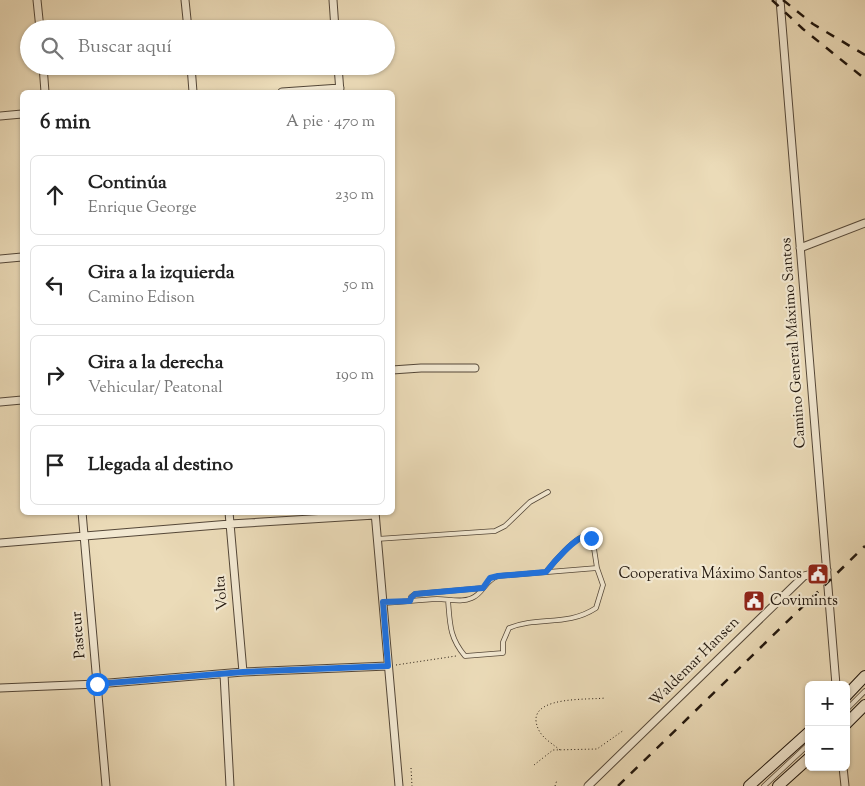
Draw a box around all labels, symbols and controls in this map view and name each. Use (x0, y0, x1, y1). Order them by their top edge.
search box (20, 20, 395, 75)
icon: search (38, 34, 66, 62)
text: Buscar aquí (78, 34, 172, 61)
text: 6 min (40, 108, 91, 138)
text: A pie · 470 m (286, 111, 375, 134)
text: Continúa (88, 170, 167, 197)
icon: ahead (41, 181, 69, 209)
text: 230 m (335, 184, 374, 207)
text: Enrique George (88, 197, 197, 220)
street label: Camino General Máximo Santos (776, 237, 812, 449)
text: Gira a la izquierda (88, 260, 234, 287)
icon: left (41, 271, 69, 299)
text: 50 m (343, 274, 374, 297)
text: Camino Edison (88, 287, 195, 310)
text: Gira a la derecha (88, 350, 223, 377)
icon: right (41, 361, 69, 389)
text: 190 m (336, 364, 374, 387)
text: Vehicular/ Peatonal (88, 377, 223, 400)
icon: arrive (41, 451, 69, 479)
text: Llegada al destino (88, 452, 233, 479)
route end (580, 527, 603, 550)
public building icon: Cooperativa Máximo Santos (806, 562, 830, 586)
place label: Cooperativa Máximo Santos (618, 564, 802, 585)
street label: Volta (210, 575, 234, 611)
public building icon: Covimints (742, 589, 766, 613)
place label: Covimints (770, 591, 838, 612)
street label: Pasteur (66, 610, 92, 660)
street label: Waldemar Hansen (645, 612, 745, 712)
route start (86, 673, 109, 696)
map controls (805, 681, 850, 771)
button: + (805, 681, 850, 726)
button: − (805, 726, 850, 771)

